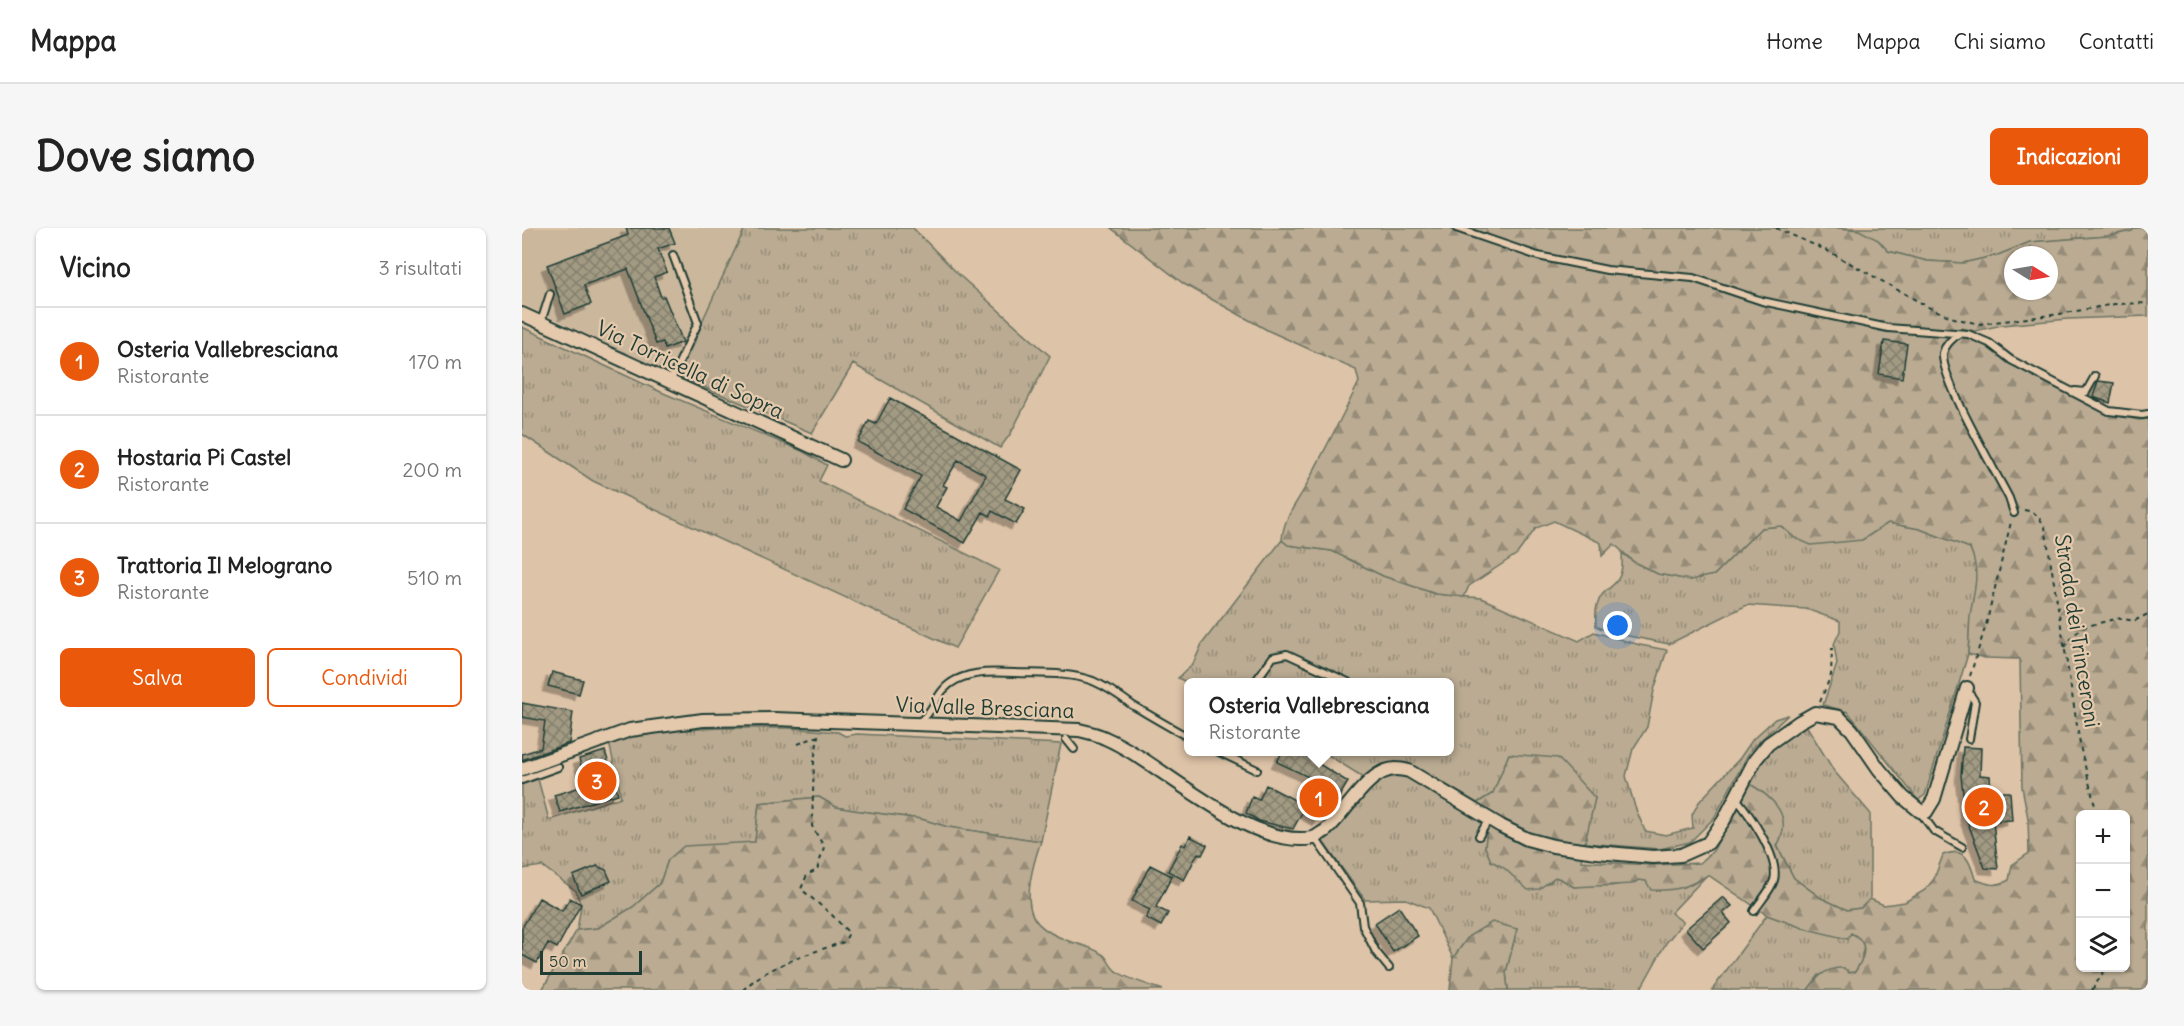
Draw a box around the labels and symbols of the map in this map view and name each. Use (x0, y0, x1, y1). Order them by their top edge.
north arrow (2004, 246, 2058, 300)
street label: Via Torricella di Sopra (592, 314, 788, 425)
street label: Strada dei Trinceroni (2049, 533, 2106, 729)
your location (1603, 611, 1632, 640)
street label: Via Valle Bresciana (895, 691, 1075, 724)
pin: 3 (578, 758, 616, 804)
pin: 1 (1300, 776, 1338, 820)
pin: 2 (1964, 784, 2004, 830)
scale bar (540, 948, 642, 976)

